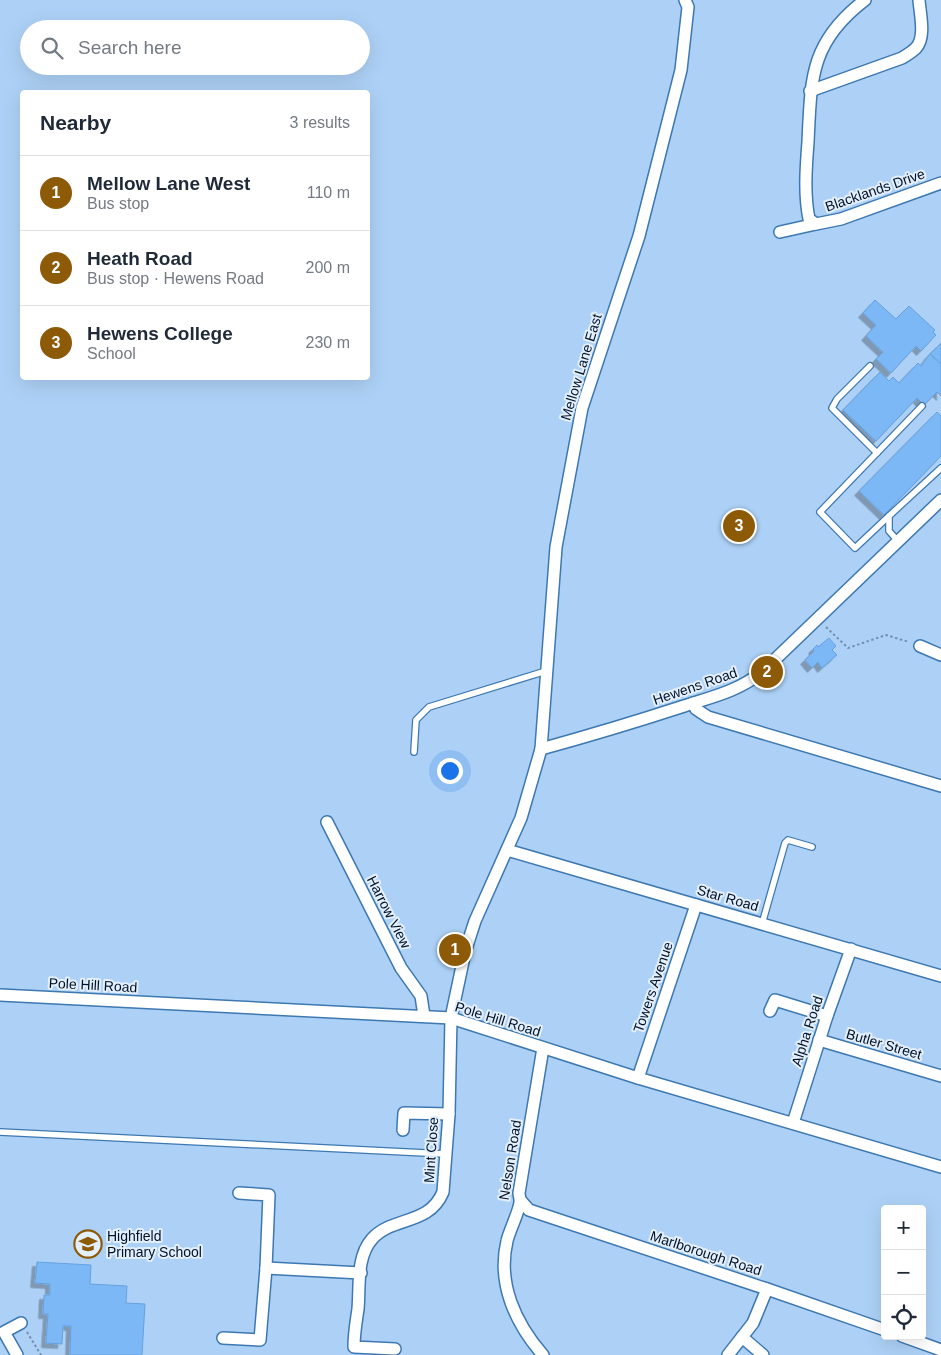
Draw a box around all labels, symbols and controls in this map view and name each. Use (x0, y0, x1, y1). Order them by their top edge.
search box (20, 20, 370, 75)
icon: search (38, 34, 66, 62)
text: Search here (78, 37, 182, 58)
text: Nearby (40, 111, 111, 134)
text: 3 results (290, 114, 350, 131)
street label: Blacklands Drive (823, 165, 927, 215)
text: Mellow Lane West (87, 173, 250, 194)
text: 1 (52, 184, 60, 201)
text: 110 m (307, 184, 350, 201)
text: Bus stop (87, 195, 149, 212)
text: Heath Road (87, 248, 193, 269)
text: 2 (52, 259, 60, 276)
text: 200 m (306, 259, 350, 276)
text: Bus stop · Hewens Road (87, 270, 264, 287)
street label: Mellow Lane East (557, 312, 605, 422)
text: Hewens College (87, 323, 233, 344)
text: 3 (52, 334, 60, 351)
text: 230 m (306, 334, 350, 351)
text: School (87, 345, 136, 362)
pin: 3 (723, 507, 755, 545)
pin: 2 (751, 653, 783, 691)
street label: Hewens Road (651, 664, 739, 708)
your location (437, 758, 463, 784)
street label: Harrow View (364, 873, 414, 952)
street label: Star Road (695, 882, 761, 914)
pin: 1 (439, 931, 471, 969)
street label: Towers Avenue (630, 939, 676, 1034)
street label: Pole Hill Road (48, 975, 138, 995)
street label: Alpha Road (788, 994, 826, 1068)
street label: Pole Hill Road (453, 998, 543, 1040)
street label: Butler Street (844, 1026, 924, 1062)
street label: Mint Close (421, 1116, 441, 1184)
street label: Nelson Road (496, 1119, 524, 1201)
map controls (881, 1205, 926, 1340)
button: + (881, 1205, 926, 1250)
street label: Marlborough Road (648, 1227, 764, 1279)
place label: Highfield Primary School (107, 1228, 202, 1260)
school or university icon: Highfield Primary School (73, 1229, 103, 1259)
button: − (881, 1250, 926, 1295)
button: locate (881, 1295, 926, 1340)

